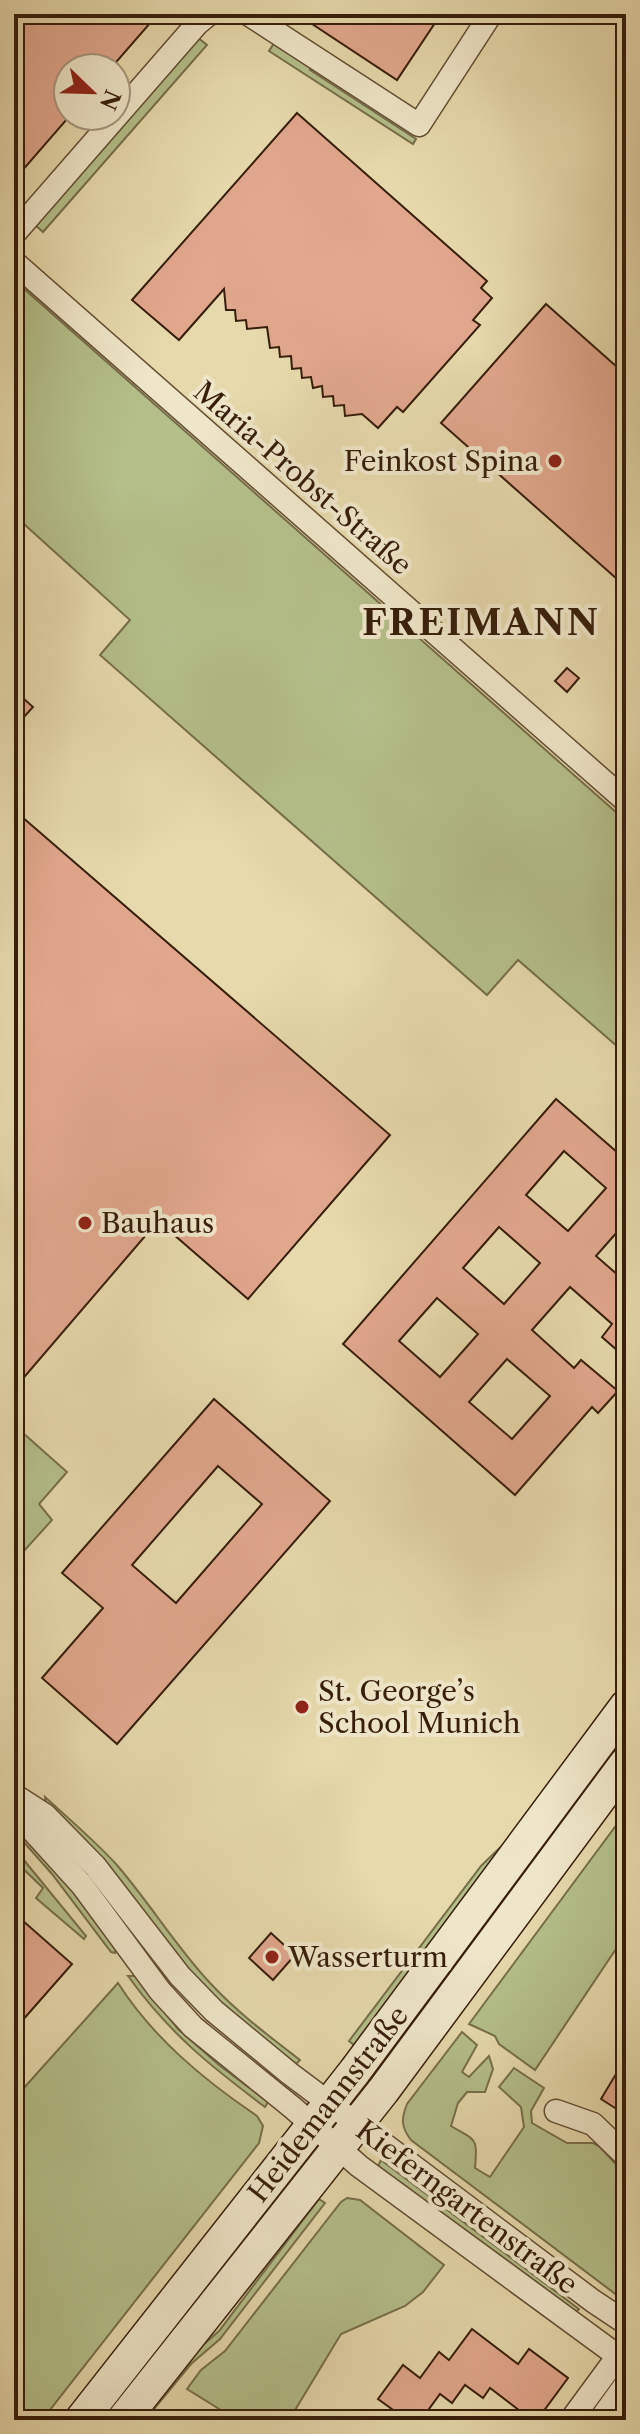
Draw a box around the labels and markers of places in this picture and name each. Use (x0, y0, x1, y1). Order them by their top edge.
place label: Feinkost Spina (344, 444, 539, 478)
marker: Feinkost Spina (546, 452, 564, 470)
place label: Bauhaus (101, 1206, 214, 1240)
marker: Bauhaus (76, 1214, 94, 1232)
place label: St. George’s School Munich (318, 1674, 520, 1740)
marker: St. George’s School Munich (293, 1698, 311, 1716)
place label: Wasserturm (287, 1940, 448, 1974)
marker: Wasserturm (263, 1948, 281, 1966)

